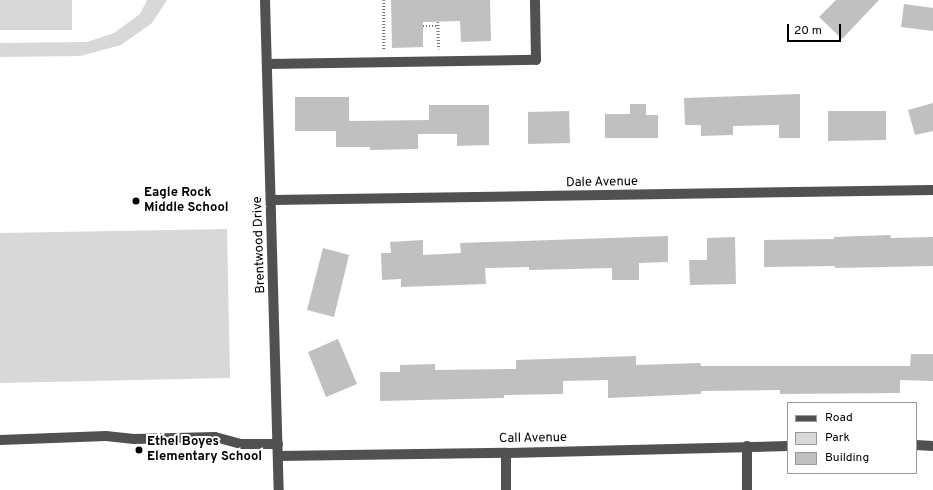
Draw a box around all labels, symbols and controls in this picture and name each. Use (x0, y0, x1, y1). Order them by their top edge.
scale bar (789, 16, 843, 42)
text: 20 m (794, 23, 822, 39)
street label: Dale Avenue (566, 175, 638, 191)
place label: Eagle Rock Middle School (144, 186, 229, 217)
marker: Eagle Rock Middle School (131, 196, 141, 206)
street label: Brentwood Drive (251, 196, 269, 294)
legend (787, 402, 917, 474)
text: Road (825, 410, 853, 426)
text: Park (825, 430, 850, 446)
street label: Call Avenue (499, 431, 567, 447)
place label: Ethel Boyes Elementary School (147, 435, 262, 466)
marker: Ethel Boyes Elementary School (134, 445, 144, 455)
text: Building (825, 450, 869, 466)

